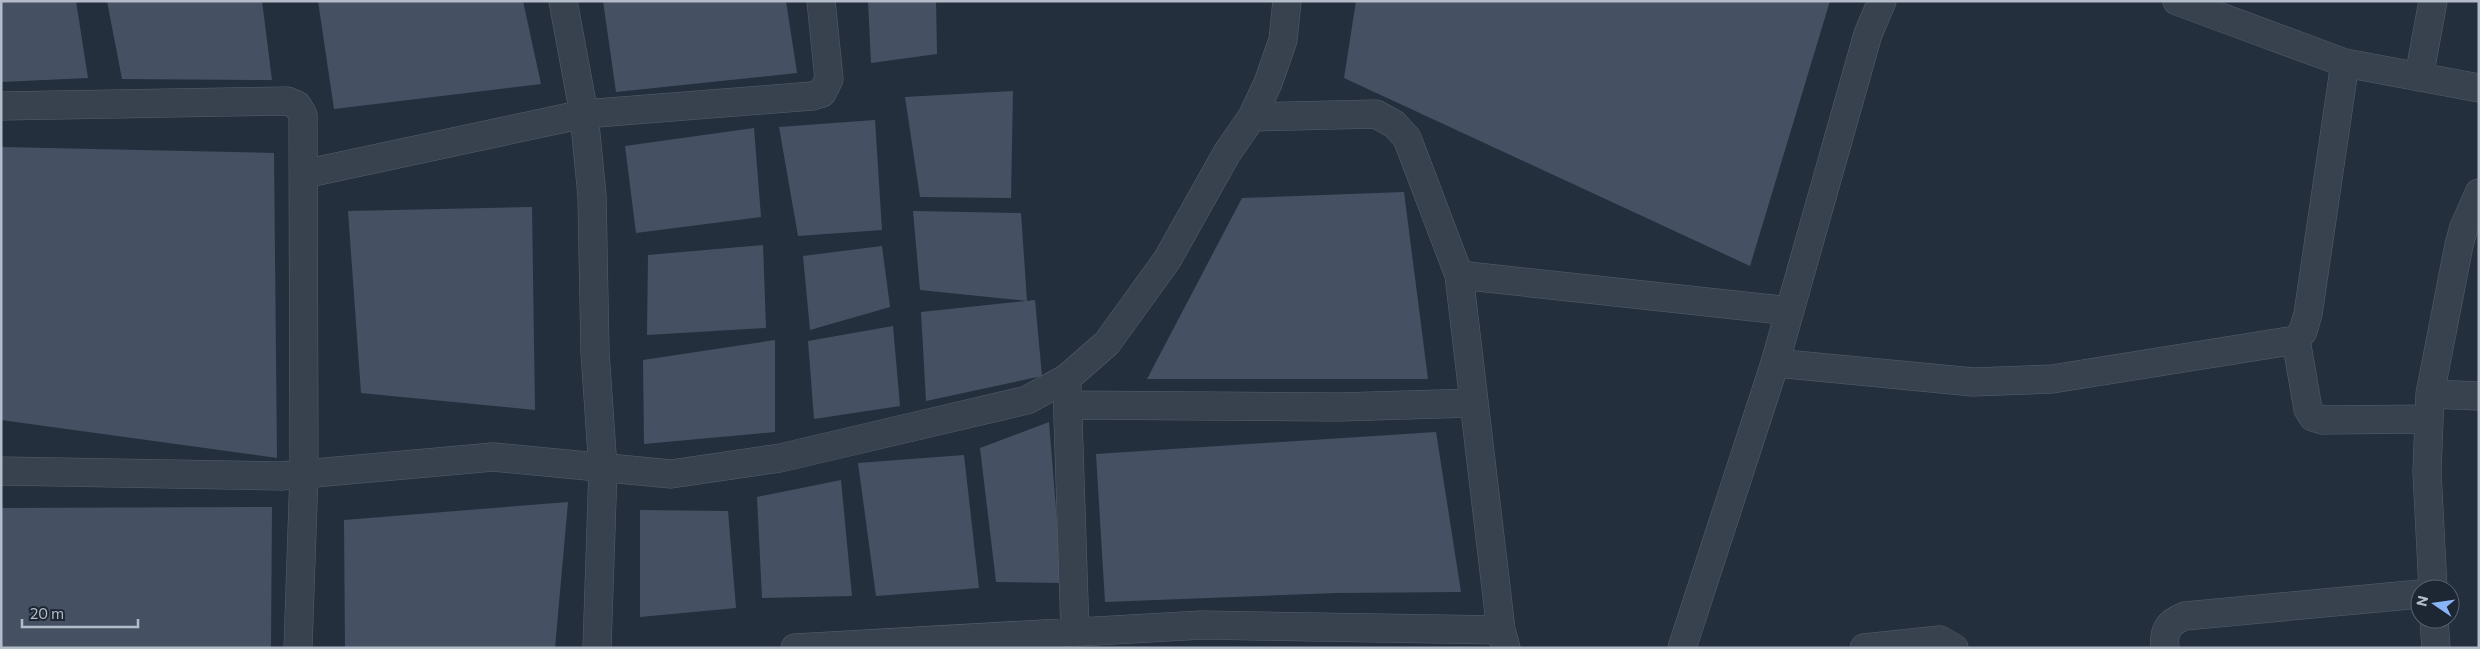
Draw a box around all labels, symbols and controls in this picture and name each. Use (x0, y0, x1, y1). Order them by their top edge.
north arrow (2410, 579, 2460, 629)
text: N (2412, 594, 2431, 608)
scale bar (22, 596, 139, 628)
text: 20 m (30, 604, 64, 622)

